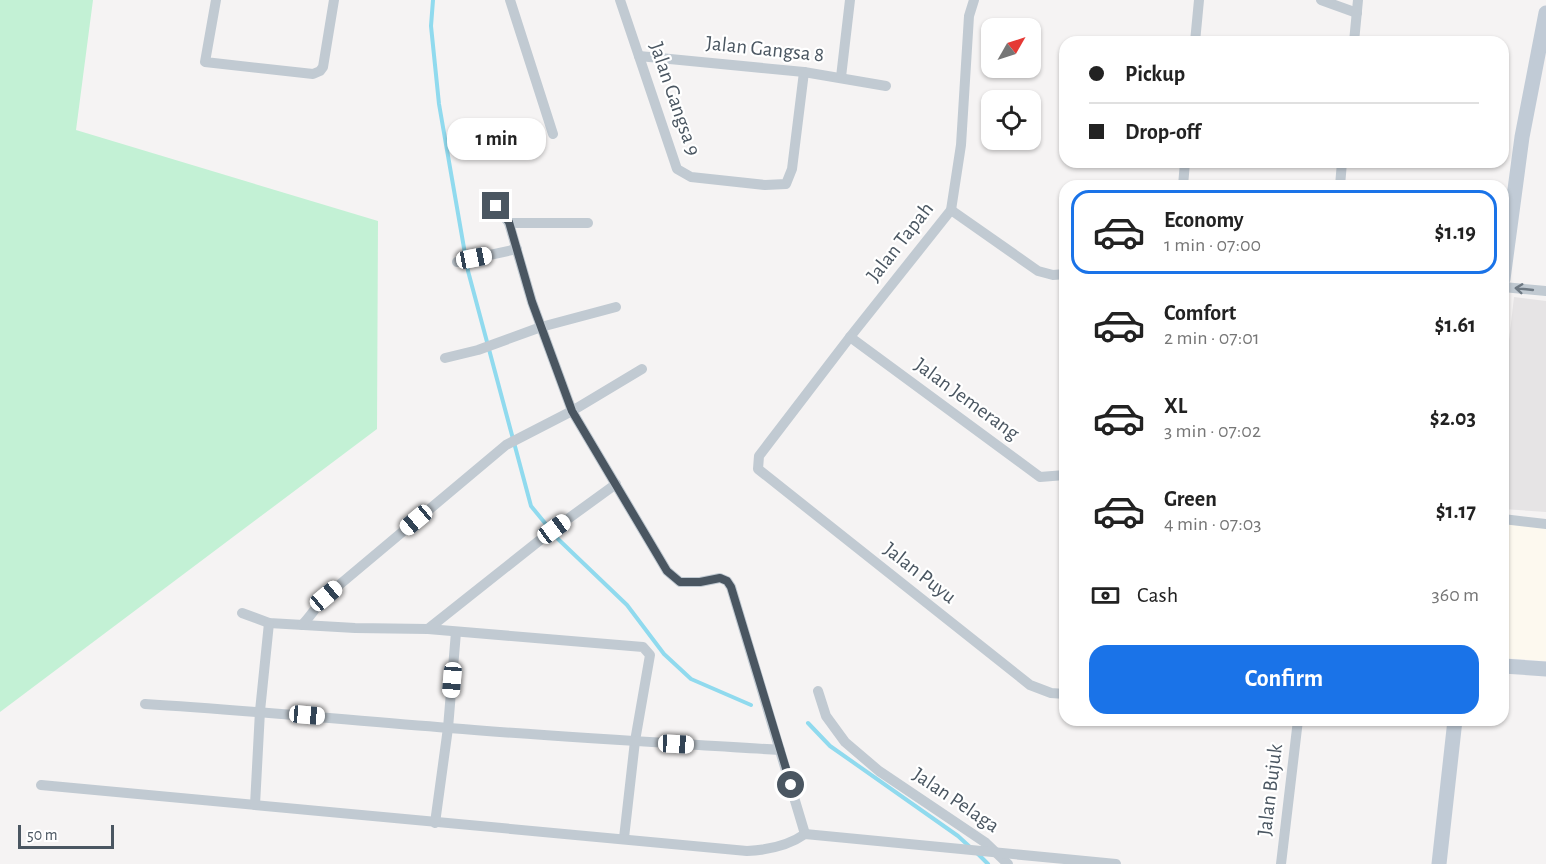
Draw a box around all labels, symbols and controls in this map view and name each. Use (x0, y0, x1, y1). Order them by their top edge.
north arrow (981, 18, 1041, 78)
map controls (981, 18, 1041, 150)
street label: Jalan Gangsa 8 (705, 32, 825, 66)
street label: Jalan Gangsa 9 (646, 40, 704, 158)
text: Pickup (1125, 63, 1185, 85)
button: locate (981, 90, 1041, 150)
callout: 1 min (446, 119, 546, 161)
text: Drop-off (1125, 121, 1201, 143)
text: 1 min (475, 129, 518, 149)
route end (482, 192, 509, 219)
street label: Jalan Tapah (863, 198, 937, 286)
icon: car (1092, 205, 1146, 259)
text: Economy (1164, 209, 1244, 231)
text: $1.19 (1435, 221, 1476, 243)
text: 1 min · 07:00 (1164, 235, 1261, 255)
car (455, 246, 493, 270)
one-way arrow (1515, 283, 1535, 294)
icon: car (1092, 298, 1146, 352)
text: Comfort (1164, 302, 1236, 324)
text: $1.61 (1435, 314, 1476, 336)
text: 2 min · 07:01 (1164, 328, 1260, 348)
street label: Jalan Jemerang (911, 354, 1024, 444)
icon: car (1092, 391, 1146, 445)
text: XL (1164, 395, 1187, 417)
text: $2.03 (1430, 407, 1476, 429)
text: 3 min · 07:02 (1164, 421, 1261, 441)
icon: car (1092, 484, 1146, 538)
text: Green (1164, 488, 1217, 510)
text: $1.17 (1436, 500, 1476, 522)
car (396, 502, 436, 538)
car (534, 511, 574, 547)
text: 4 min · 07:03 (1164, 514, 1262, 534)
street label: Jalan Puyu (880, 538, 960, 608)
car (306, 578, 346, 614)
icon: cash (1089, 579, 1122, 612)
text: Cash (1137, 584, 1178, 606)
text: 360 m (1432, 585, 1479, 605)
button: Confirm (1089, 645, 1479, 714)
car (441, 661, 463, 699)
car (288, 704, 326, 726)
car (658, 734, 694, 754)
street label: Jalan Bujuk (1254, 742, 1286, 837)
street label: Jalan Pelaga (909, 764, 1003, 837)
route start (777, 771, 804, 798)
scale bar (18, 822, 114, 850)
text: 50 m (27, 827, 58, 843)

